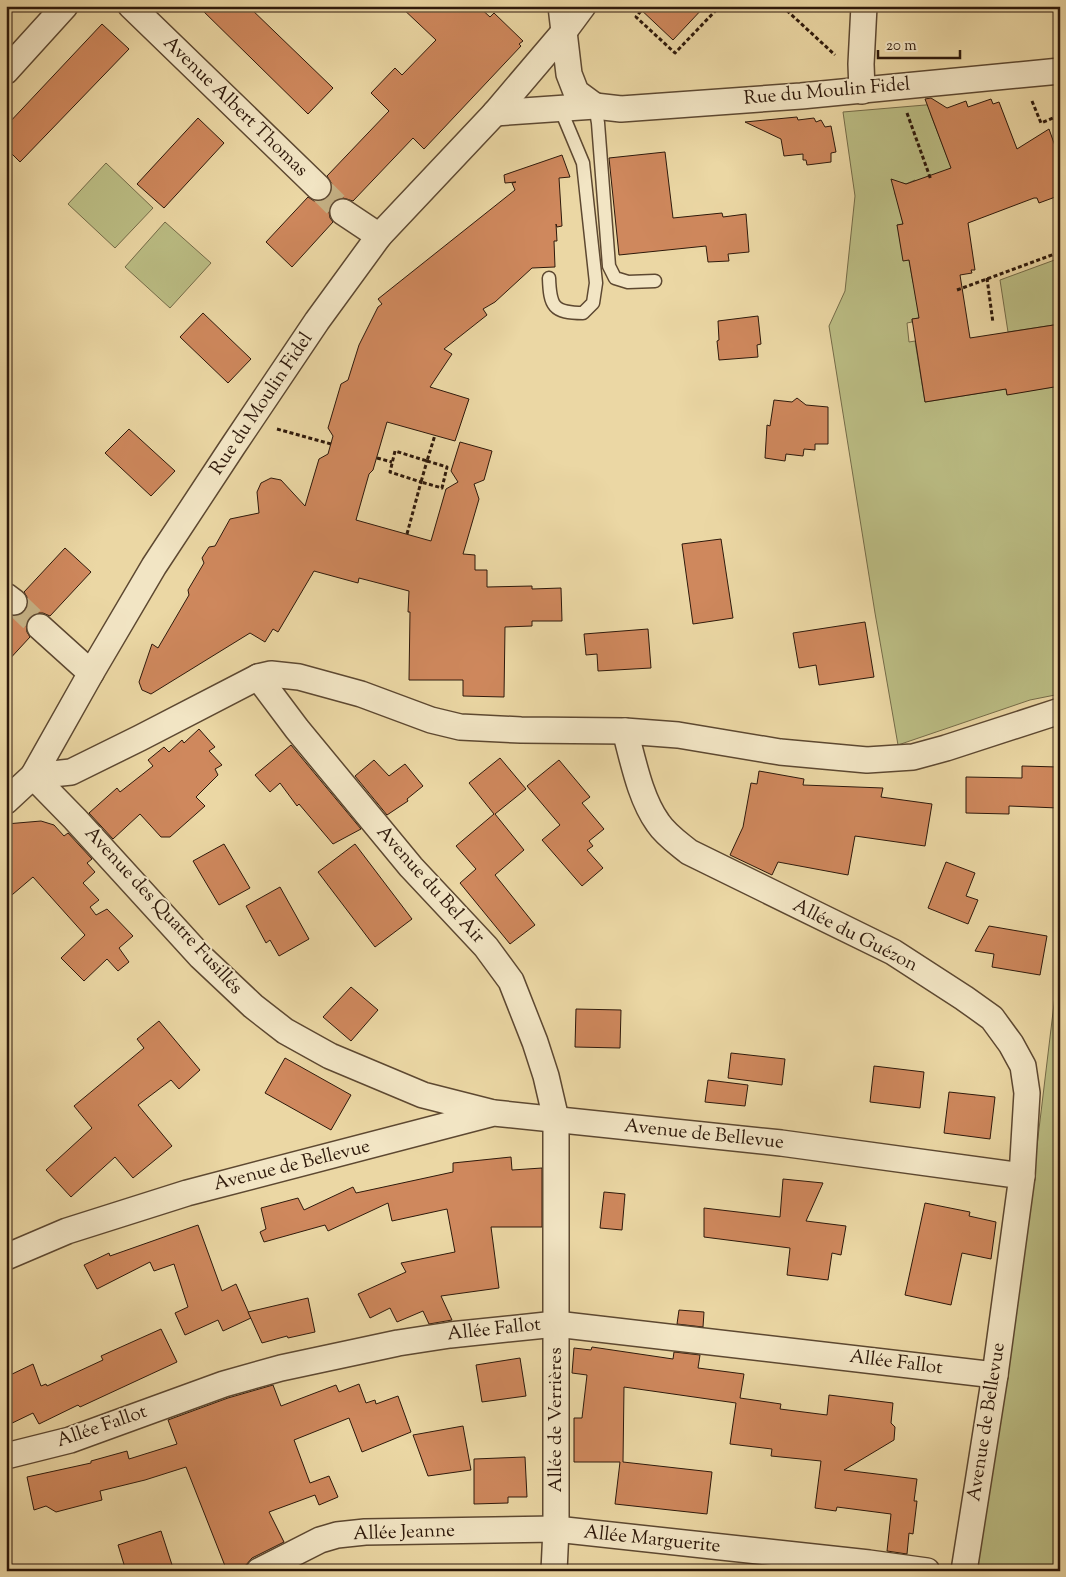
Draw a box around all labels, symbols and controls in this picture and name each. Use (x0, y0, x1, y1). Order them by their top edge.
scale bar (878, 28, 961, 60)
street label: Avenue Albert Thomas (157, 31, 313, 183)
text: 20 m (886, 36, 917, 57)
street label: Rue du Moulin Fidel (743, 71, 911, 113)
street label: Rue du Moulin Fidel (204, 327, 320, 481)
street label: Avenue du Bel Air (369, 820, 491, 950)
street label: Avenue des Quatre Fusillés (78, 821, 248, 1001)
street label: Allée du Guézon (788, 893, 922, 979)
street label: Avenue de Bellevue (623, 1113, 785, 1157)
street label: Avenue de Bellevue (211, 1133, 373, 1199)
street label: Allée Fallot (446, 1312, 543, 1348)
street label: Avenue de Bellevue (961, 1341, 1013, 1503)
street label: Allée Fallot (848, 1344, 945, 1382)
street label: Allée de Verrières (543, 1347, 570, 1493)
street label: Allée Fallot (53, 1399, 151, 1455)
street label: Allée Jeanne (353, 1518, 456, 1548)
street label: Allée Marguerite (582, 1519, 722, 1561)

